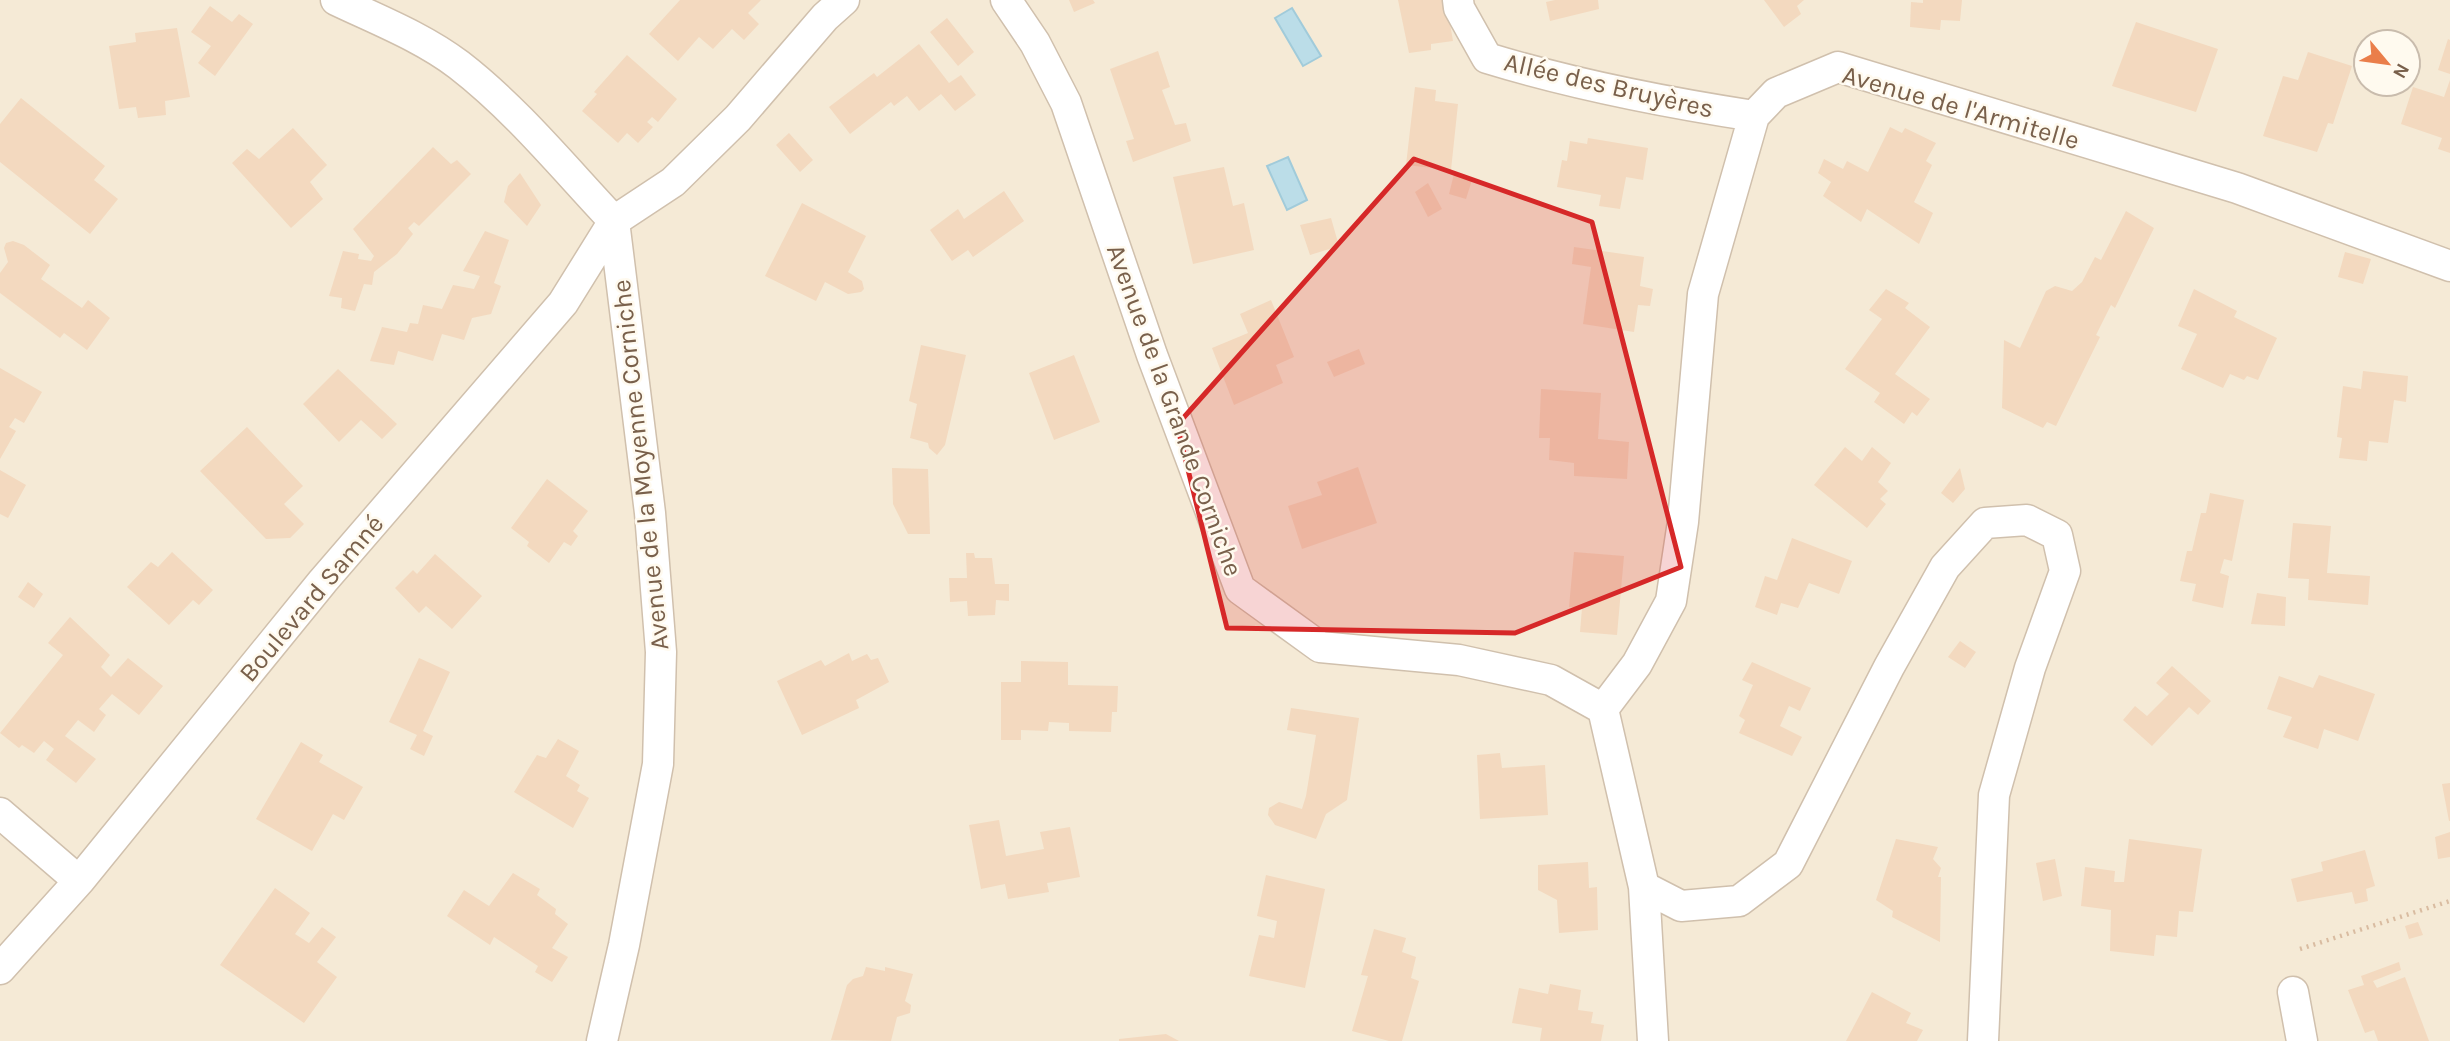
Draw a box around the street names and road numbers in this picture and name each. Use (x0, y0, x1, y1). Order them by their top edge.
street label: Allée des Bruyères (1501, 46, 1717, 125)
street label: Avenue de l'Armitelle (1839, 59, 2083, 156)
street label: Avenue de la Grande Corniche (1100, 240, 1249, 580)
street label: Avenue de la Moyenne Corniche (606, 278, 675, 652)
street label: Boulevard Samné (232, 508, 390, 688)

